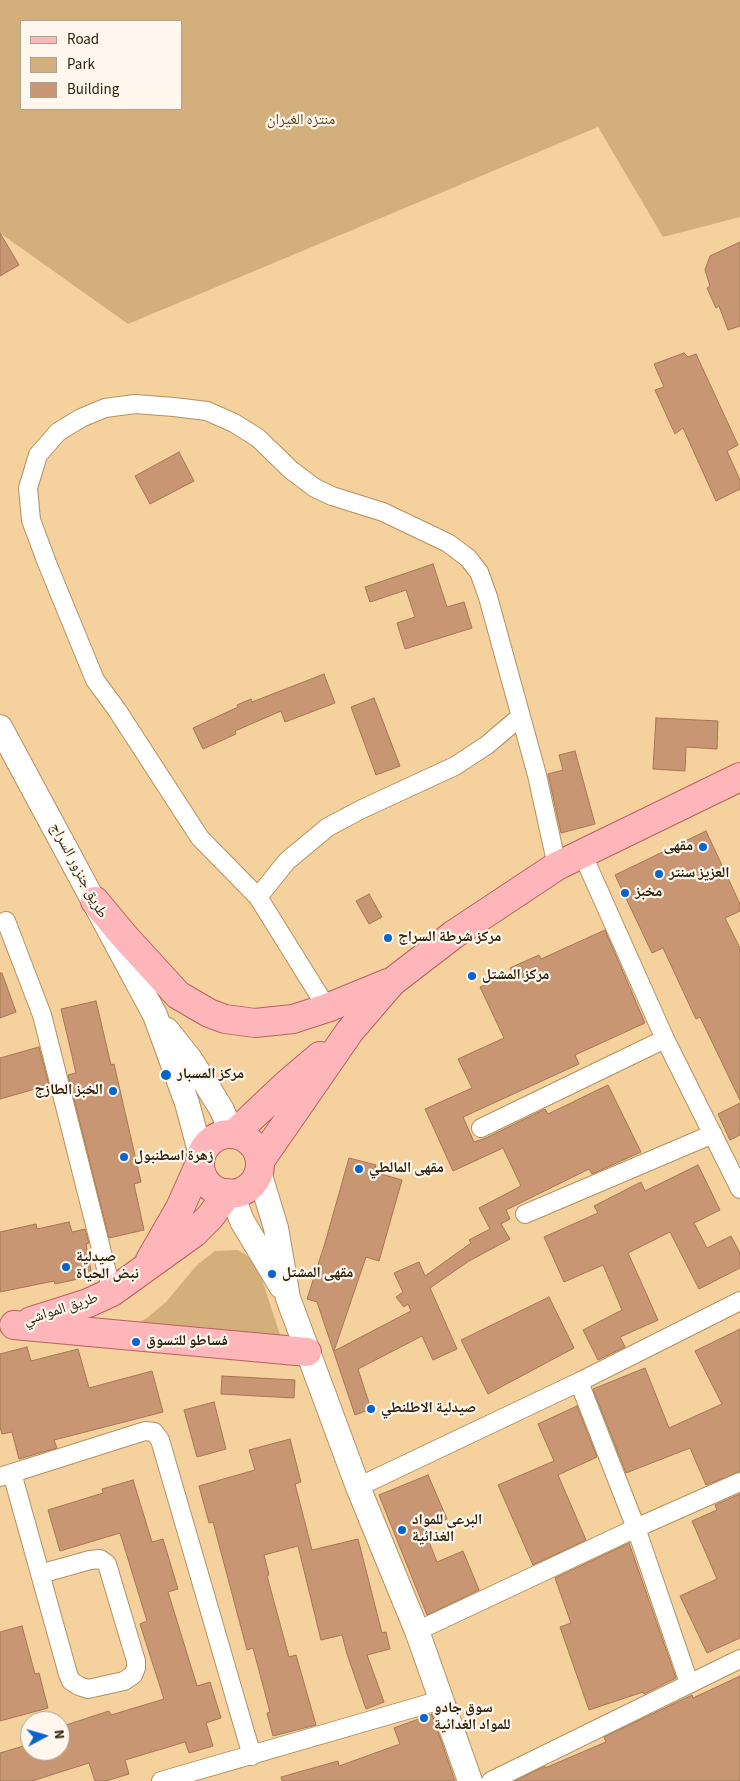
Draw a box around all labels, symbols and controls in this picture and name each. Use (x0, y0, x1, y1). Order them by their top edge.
legend (20, 20, 182, 110)
text: Road (67, 29, 99, 50)
text: Park (67, 54, 95, 75)
text: Building (67, 79, 119, 100)
park label: منتزه الغيران (267, 112, 335, 130)
street label: طريق جنزور السراج (45, 820, 111, 922)
place label: مقهى (663, 838, 693, 856)
marker: مقهى (697, 841, 709, 853)
place label: العزيز سنتر (669, 865, 729, 883)
marker: العزيز سنتر (653, 868, 665, 880)
place label: مخبز (635, 884, 662, 902)
marker: مخبز (619, 887, 631, 899)
place label: مركز شرطة السراج (398, 929, 501, 947)
marker: مركز شرطة السراج (382, 932, 394, 944)
place label: مركز المشتل (482, 967, 549, 985)
marker: مركز المشتل (466, 970, 478, 982)
place label: مركز المسبار (177, 1066, 244, 1084)
marker: مركز المسبار (159, 1068, 173, 1082)
place label: الخبز الطازج (34, 1082, 103, 1100)
marker: الخبز الطازج (107, 1085, 119, 1097)
place label: زهرة اسطنبول (134, 1148, 213, 1166)
marker: زهرة اسطنبول (118, 1151, 130, 1163)
place label: مقهى المالطي (369, 1160, 444, 1178)
marker: مقهى المالطي (353, 1163, 365, 1175)
place label: صيدلية نبض الحياة (76, 1249, 139, 1284)
marker: صيدلية نبض الحياة (60, 1261, 72, 1273)
place label: مقهى المشتل (282, 1265, 353, 1283)
marker: مقهى المشتل (266, 1268, 278, 1280)
street label: طريق المواشي (21, 1289, 101, 1331)
place label: فساطو للتسوق (146, 1333, 228, 1351)
marker: فساطو للتسوق (130, 1336, 142, 1348)
place label: صيدلية الاطلنطي (381, 1400, 476, 1418)
marker: صيدلية الاطلنطي (365, 1403, 377, 1415)
place label: البرعي للمواد الغذائية (412, 1512, 482, 1547)
marker: البرعي للمواد الغذائية (396, 1524, 408, 1536)
place label: سوق جادو للمواد الغدائية (434, 1700, 511, 1735)
north arrow (20, 1711, 70, 1761)
marker: سوق جادو للمواد الغدائية (418, 1712, 430, 1724)
text: N (48, 1729, 69, 1740)

